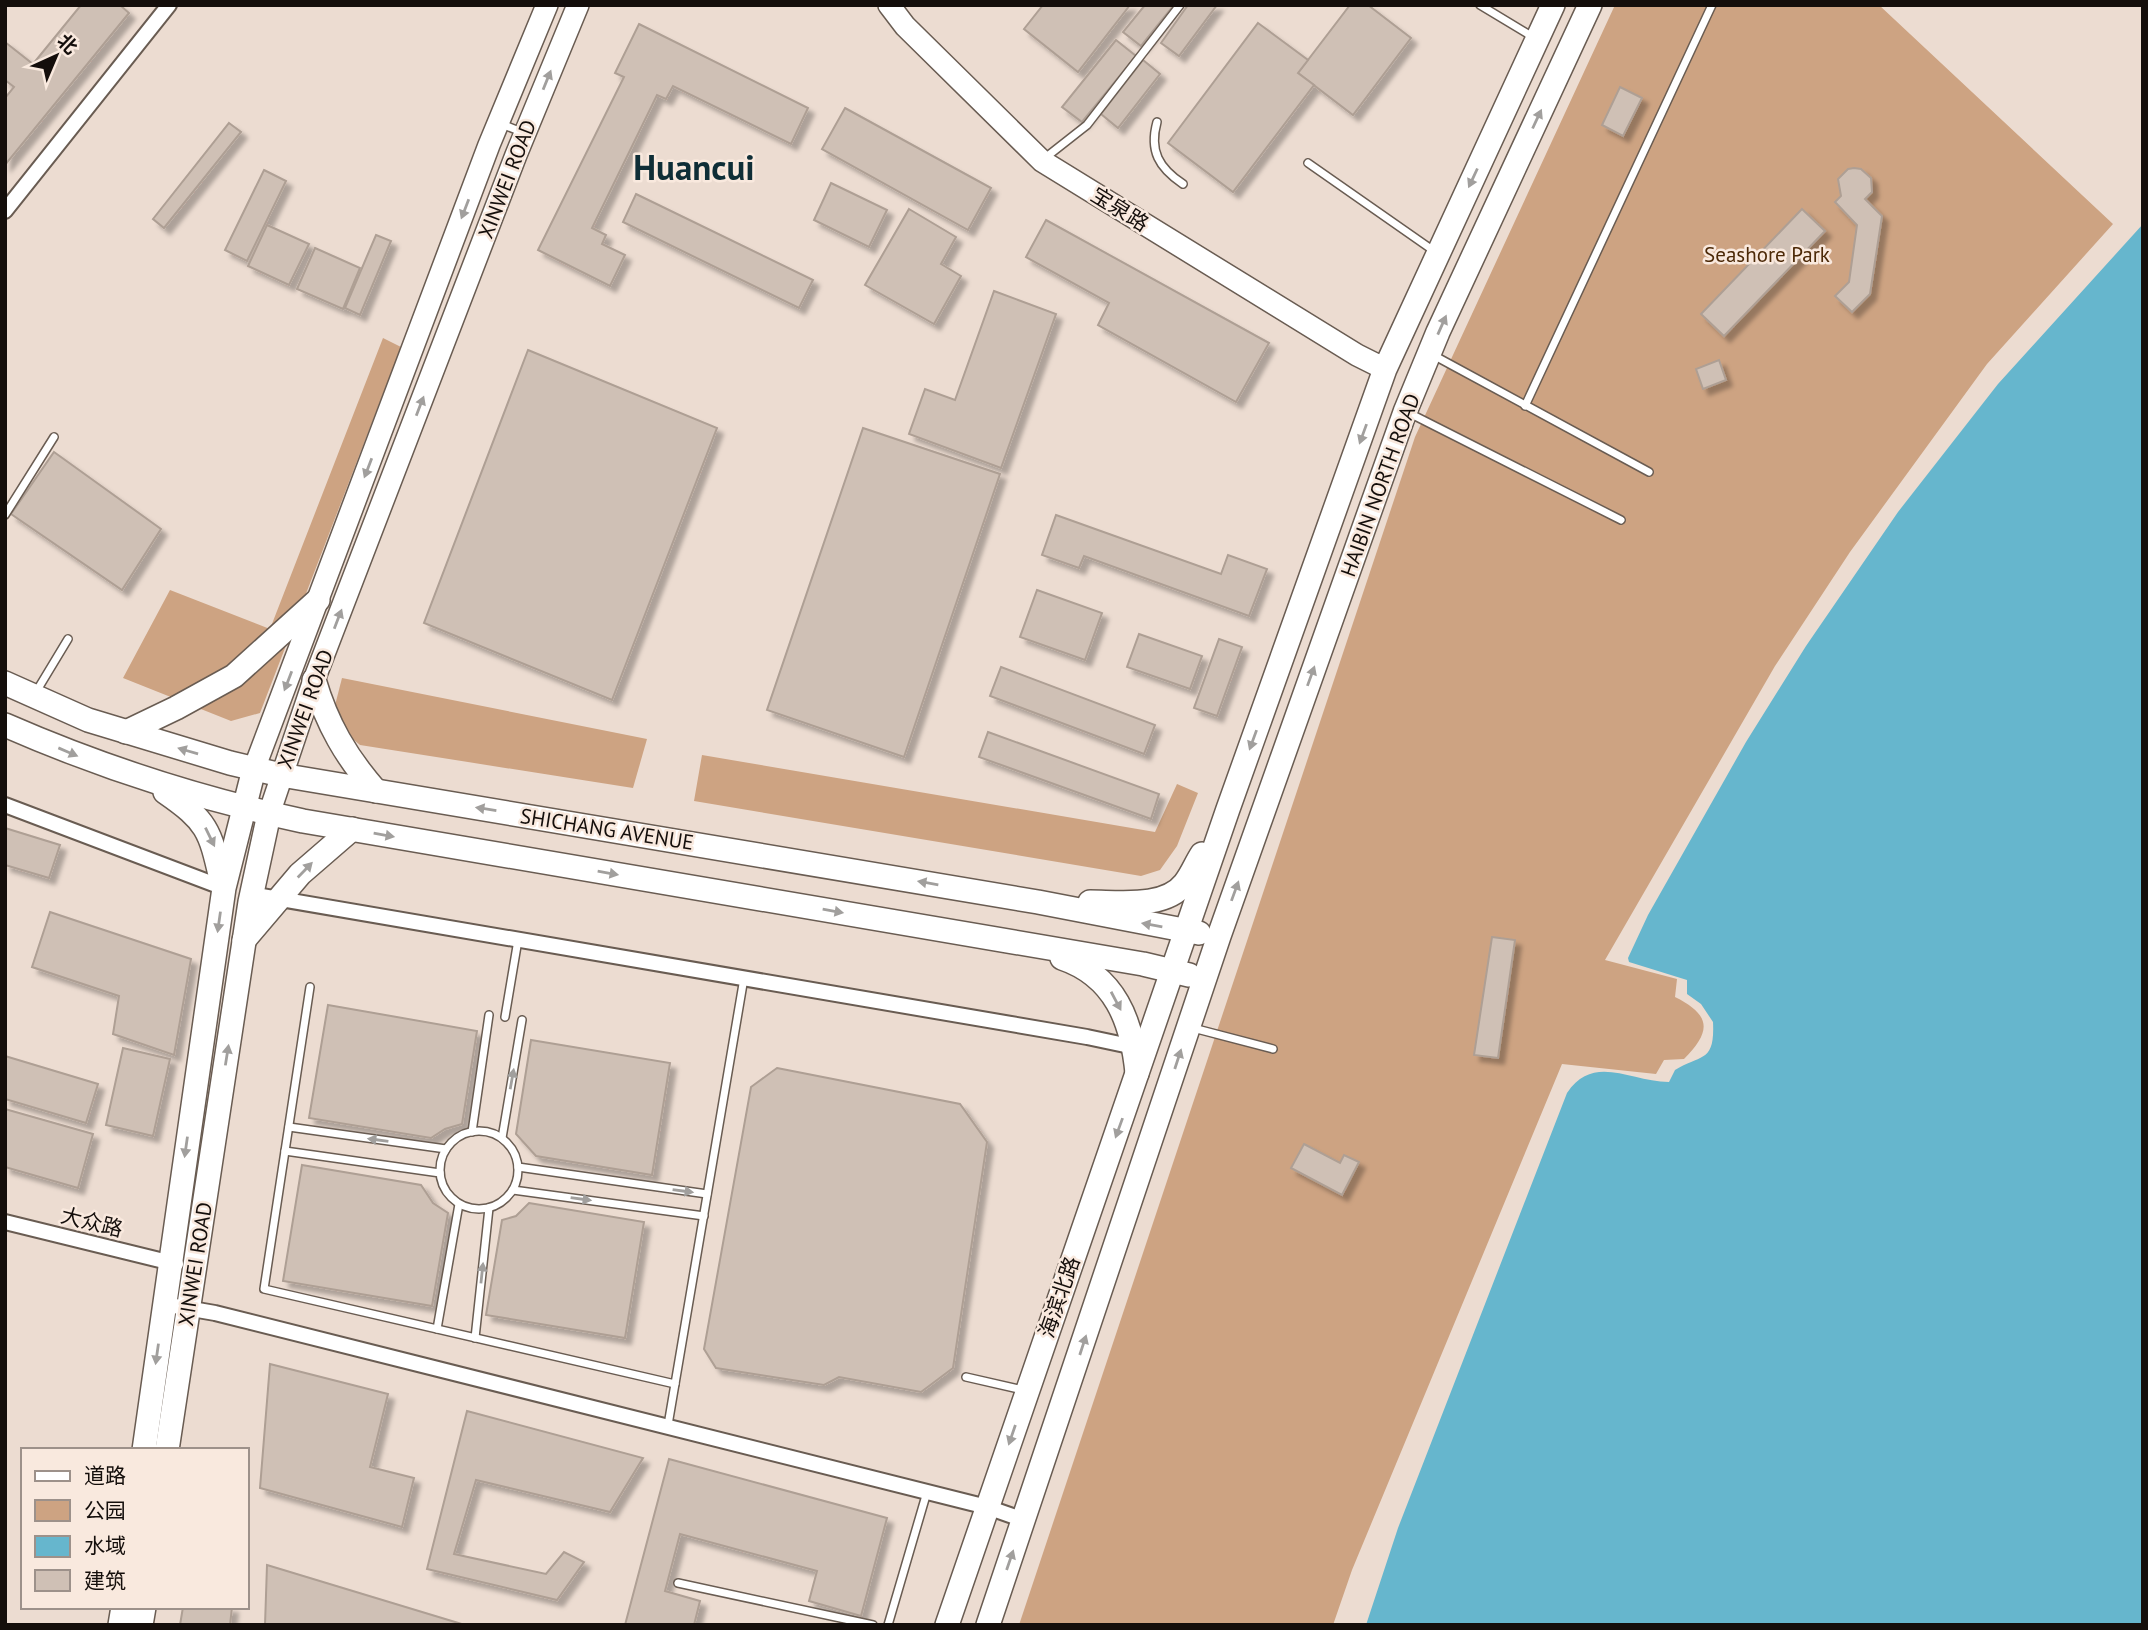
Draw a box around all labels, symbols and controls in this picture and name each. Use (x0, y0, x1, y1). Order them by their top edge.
north arrow (21, 21, 91, 91)
text: 北 (53, 29, 83, 59)
one-way arrow (541, 69, 552, 90)
one-way arrow (1531, 109, 1543, 129)
street label: XINWEI ROAD (472, 116, 542, 242)
district label: Huancui (633, 144, 755, 190)
one-way arrow (1467, 168, 1478, 189)
street label: 宝泉路 (1086, 181, 1154, 237)
one-way arrow (459, 199, 470, 220)
park label: Seashore Park (1704, 241, 1830, 268)
one-way arrow (1437, 315, 1448, 336)
street label: HAIBIN NORTH ROAD (1334, 390, 1426, 580)
one-way arrow (414, 396, 425, 417)
one-way arrow (1357, 423, 1368, 444)
one-way arrow (362, 457, 373, 478)
one-way arrow (333, 608, 344, 629)
street label: XINWEI ROAD (271, 646, 339, 772)
one-way arrow (1306, 666, 1317, 687)
one-way arrow (282, 670, 293, 691)
one-way arrow (1247, 730, 1258, 751)
one-way arrow (178, 745, 199, 755)
one-way arrow (57, 747, 78, 758)
street label: SHICHANG AVENUE (518, 802, 696, 856)
one-way arrow (475, 803, 497, 814)
one-way arrow (204, 826, 216, 847)
one-way arrow (373, 830, 395, 841)
one-way arrow (296, 862, 312, 879)
one-way arrow (598, 868, 620, 879)
one-way arrow (917, 878, 939, 889)
one-way arrow (1230, 880, 1241, 901)
one-way arrow (822, 906, 844, 917)
one-way arrow (213, 911, 224, 933)
one-way arrow (1141, 919, 1163, 930)
one-way arrow (1110, 992, 1122, 1012)
one-way arrow (221, 1044, 232, 1066)
one-way arrow (1173, 1049, 1184, 1070)
one-way arrow (507, 1068, 518, 1090)
one-way arrow (1114, 1118, 1125, 1139)
one-way arrow (367, 1134, 389, 1145)
one-way arrow (180, 1136, 191, 1158)
one-way arrow (672, 1185, 694, 1196)
one-way arrow (570, 1194, 592, 1205)
street label: XINWEI ROAD (172, 1200, 218, 1328)
street label: 大众路 (58, 1201, 126, 1243)
street label: 海滨北路 (1033, 1253, 1085, 1341)
one-way arrow (477, 1262, 488, 1284)
one-way arrow (1078, 1334, 1089, 1355)
one-way arrow (151, 1343, 162, 1365)
one-way arrow (1006, 1425, 1017, 1446)
legend (21, 1448, 248, 1609)
text: 道路 (84, 1462, 126, 1489)
text: 公园 (84, 1497, 126, 1524)
text: 水域 (84, 1532, 126, 1559)
one-way arrow (1005, 1550, 1016, 1571)
text: 建筑 (84, 1567, 126, 1594)

